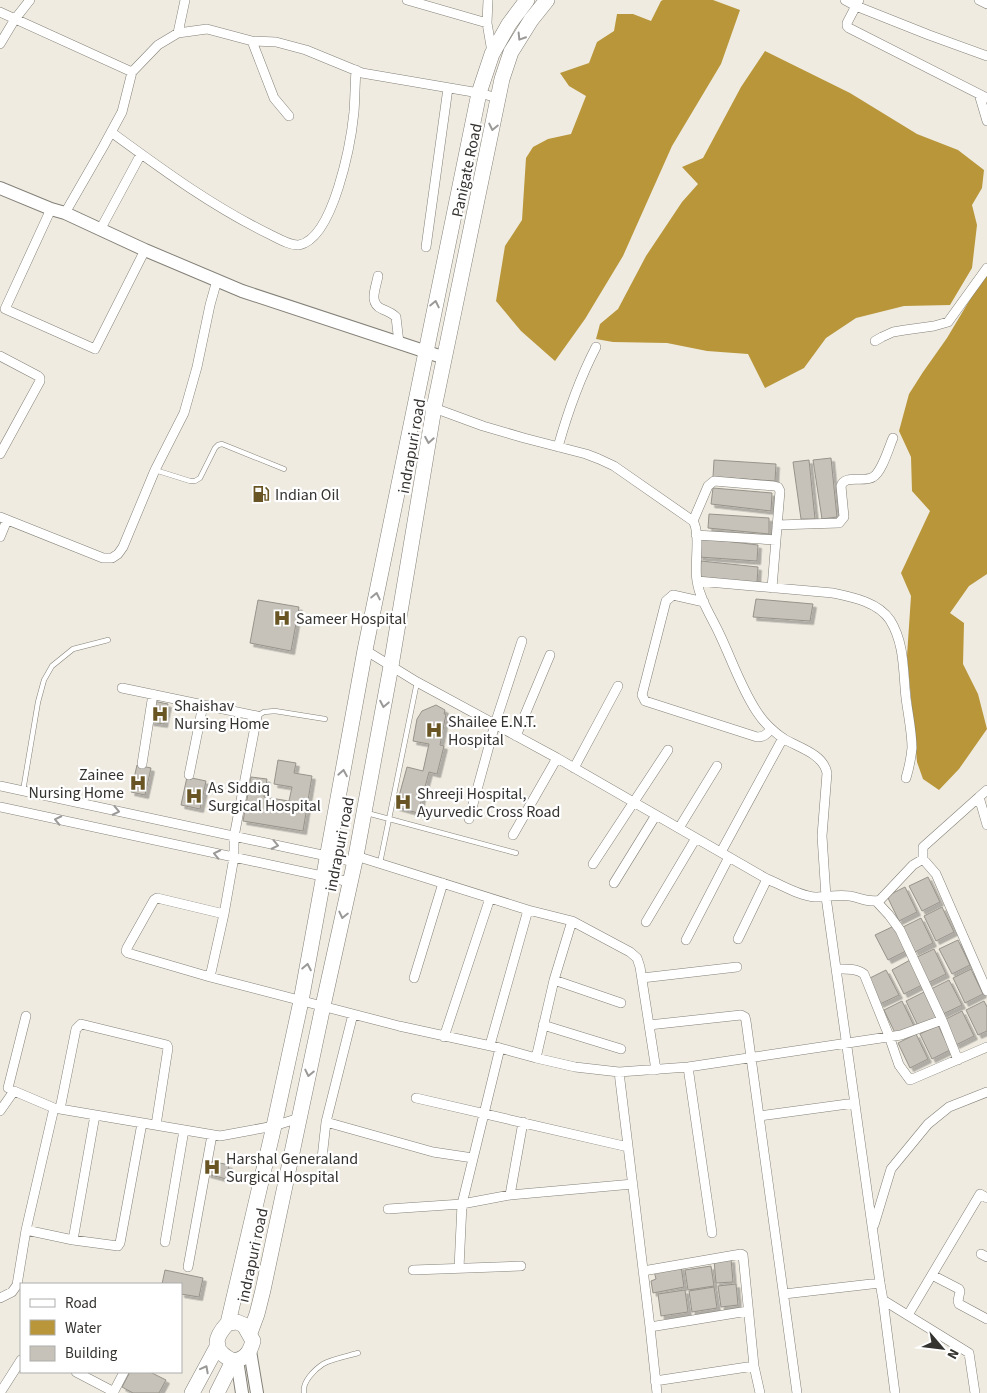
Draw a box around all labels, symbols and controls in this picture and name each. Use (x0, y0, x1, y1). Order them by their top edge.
one-way arrow (517, 32, 527, 41)
street label: Panigate Road (446, 121, 488, 219)
one-way arrow (488, 123, 498, 131)
one-way arrow (430, 300, 440, 309)
street label: indrapuri road (393, 397, 431, 495)
one-way arrow (424, 436, 435, 444)
fuel station icon: Indian Oil (251, 484, 271, 504)
place label: Indian Oil (275, 484, 339, 506)
one-way arrow (370, 592, 381, 601)
hospital icon: Sameer Hospital (272, 608, 292, 628)
place label: Sameer Hospital (296, 608, 406, 630)
place label: Shaishav Nursing Home (174, 695, 270, 735)
one-way arrow (379, 699, 389, 708)
hospital icon: Shaishav Nursing Home (150, 704, 170, 724)
place label: Shailee E.N.T. Hospital (448, 711, 536, 751)
hospital icon: Shailee E.N.T. Hospital (424, 720, 444, 740)
place label: Zainee Nursing Home (28, 764, 124, 804)
one-way arrow (337, 769, 347, 778)
hospital icon: Zainee Nursing Home (128, 773, 148, 793)
place label: As Siddiq Surgical Hospital (208, 777, 321, 817)
place label: Shreeji Hospital, Ayurvedic Cross Road (417, 783, 560, 823)
hospital icon: As Siddiq Surgical Hospital (184, 786, 204, 806)
hospital icon: Shreeji Hospital, Ayurvedic Cross Road (393, 792, 413, 812)
street label: indrapuri road (320, 795, 360, 893)
one-way arrow (112, 805, 121, 816)
one-way arrow (54, 815, 63, 826)
one-way arrow (270, 840, 279, 850)
one-way arrow (213, 849, 222, 859)
one-way arrow (338, 910, 349, 919)
one-way arrow (301, 963, 312, 972)
one-way arrow (304, 1069, 314, 1078)
place label: Harshal Generaland Surgical Hospital (226, 1148, 358, 1188)
hospital icon: Harshal Generaland Surgical Hospital (202, 1157, 222, 1177)
street label: indrapuri road (232, 1206, 274, 1304)
legend (20, 1283, 182, 1373)
text: Road (65, 1293, 97, 1314)
text: Water (65, 1318, 102, 1339)
north arrow (917, 1323, 967, 1373)
text: Building (65, 1343, 118, 1364)
text: N (942, 1345, 964, 1362)
one-way arrow (199, 1366, 209, 1375)

